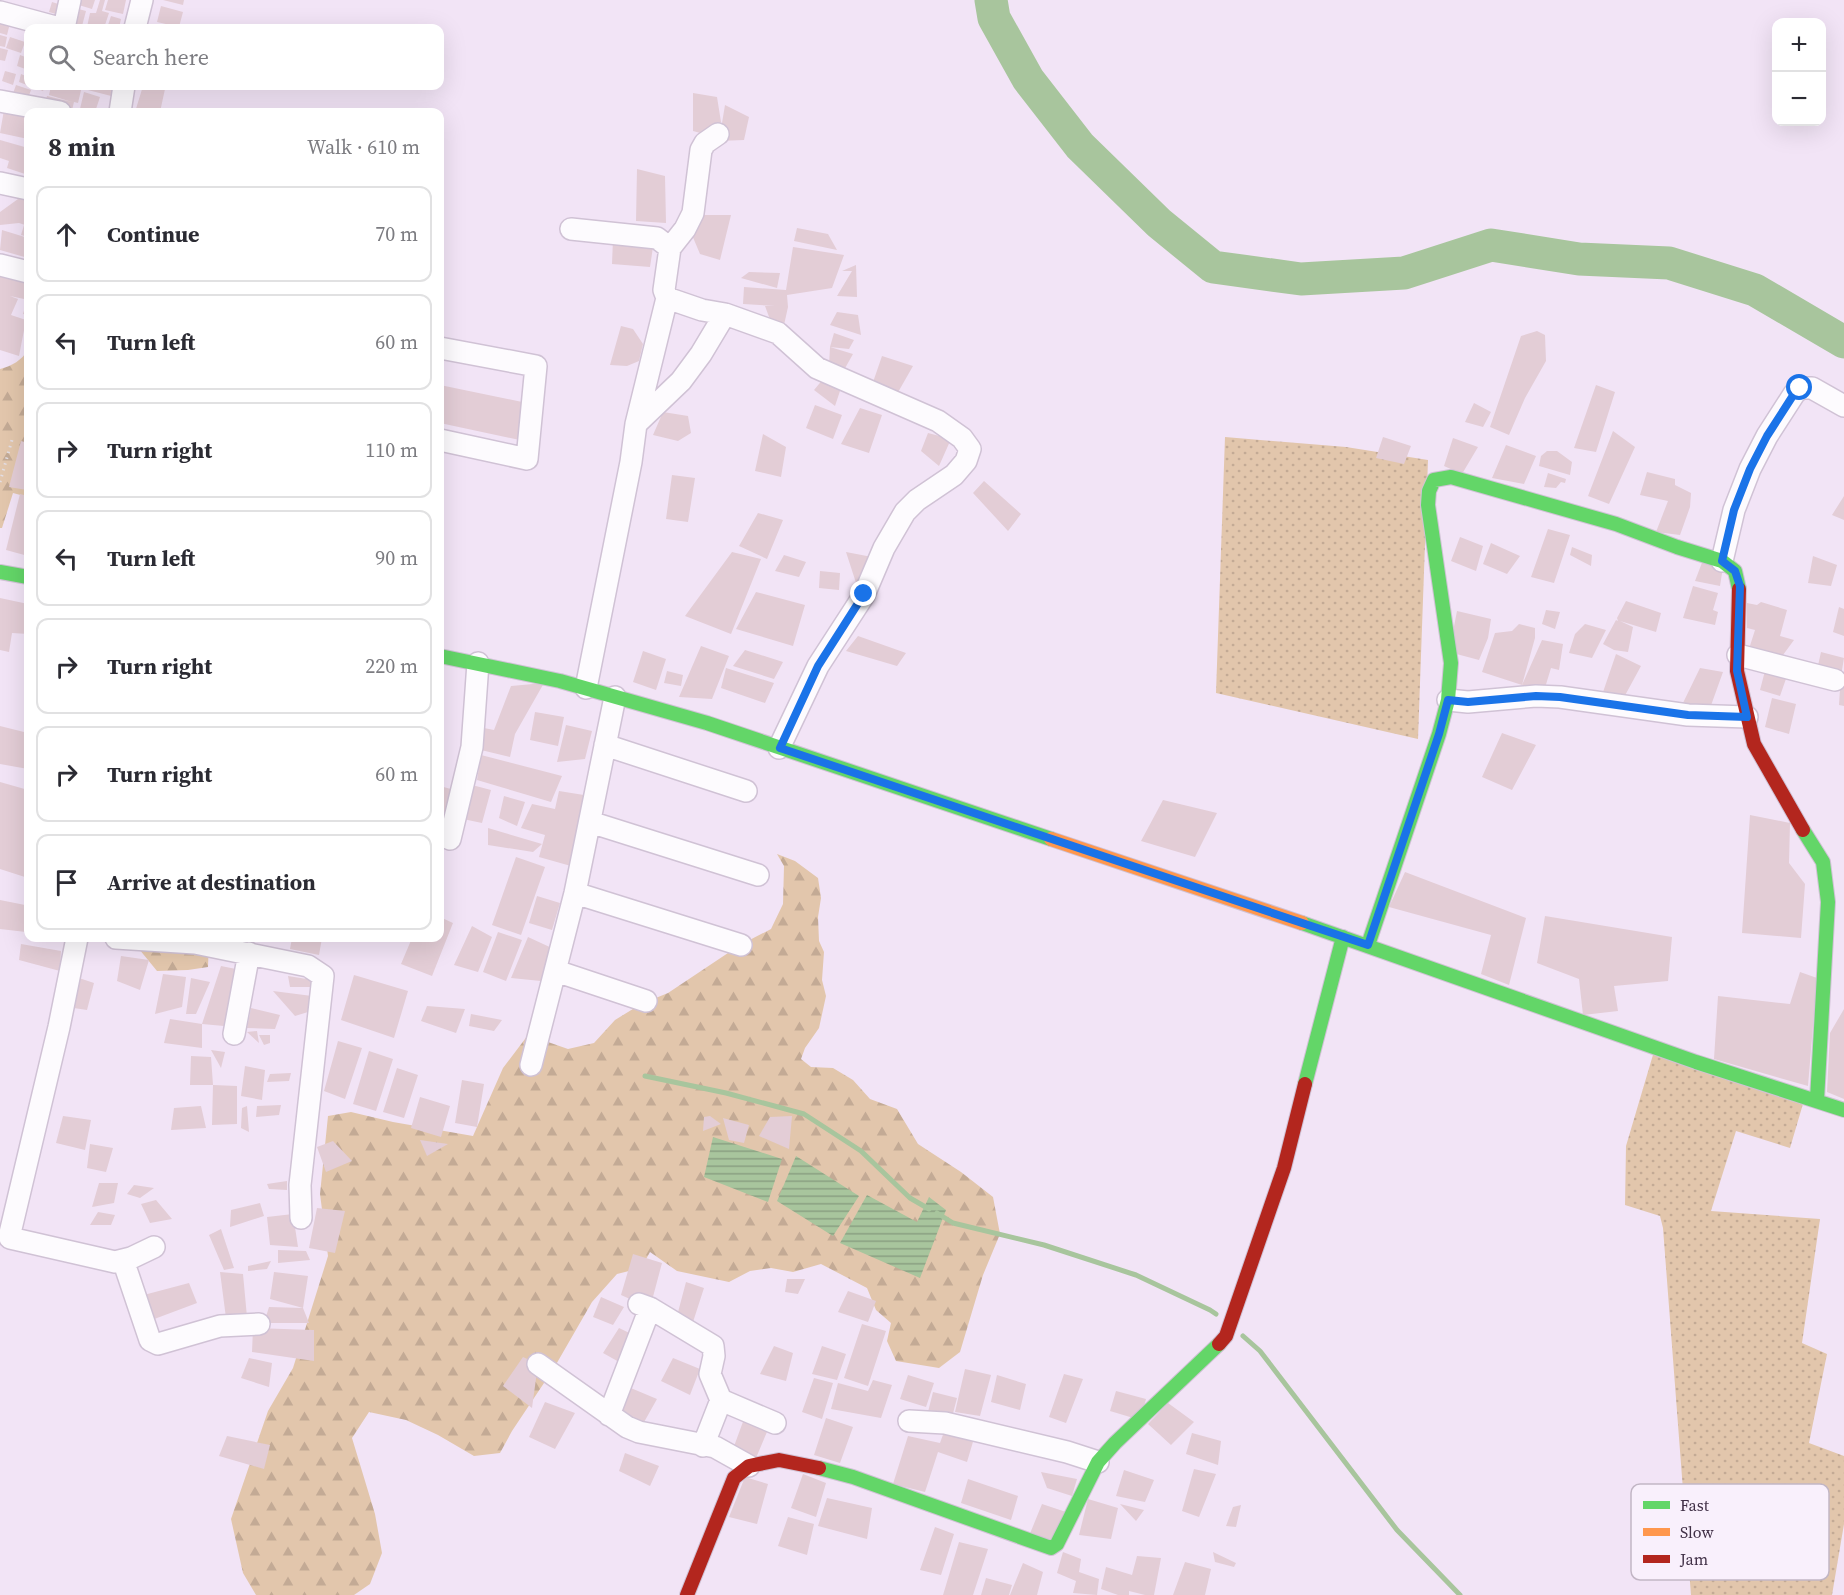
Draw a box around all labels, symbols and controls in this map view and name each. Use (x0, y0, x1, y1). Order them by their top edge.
map controls (1772, 18, 1826, 126)
button: + (1772, 18, 1826, 72)
search box (24, 24, 444, 90)
icon: search (45, 41, 78, 74)
text: Search here (93, 42, 209, 72)
button: − (1772, 72, 1826, 126)
text: 8 min (48, 129, 115, 165)
text: Walk · 610 m (307, 133, 420, 161)
icon: ahead (50, 218, 83, 251)
text: Continue (107, 219, 200, 249)
text: 70 m (375, 220, 418, 248)
icon: left (50, 326, 83, 359)
text: Turn left (107, 327, 195, 357)
text: 60 m (375, 328, 418, 356)
route start (1786, 374, 1812, 400)
icon: right (50, 434, 83, 467)
text: Turn right (107, 435, 212, 465)
text: 110 m (365, 436, 418, 464)
icon: left (50, 542, 83, 575)
text: Turn left (107, 543, 195, 573)
text: 90 m (375, 544, 418, 572)
route end (850, 580, 876, 606)
icon: right (50, 650, 83, 683)
text: Turn right (107, 651, 212, 681)
text: 220 m (365, 652, 418, 680)
icon: right (50, 758, 83, 791)
text: Turn right (107, 759, 212, 789)
text: 60 m (375, 760, 418, 788)
icon: arrive (50, 866, 83, 899)
text: Arrive at destination (107, 867, 316, 897)
legend (1631, 1484, 1829, 1580)
text: Fast (1680, 1494, 1710, 1516)
text: Slow (1680, 1521, 1715, 1543)
text: Jam (1679, 1548, 1708, 1570)

